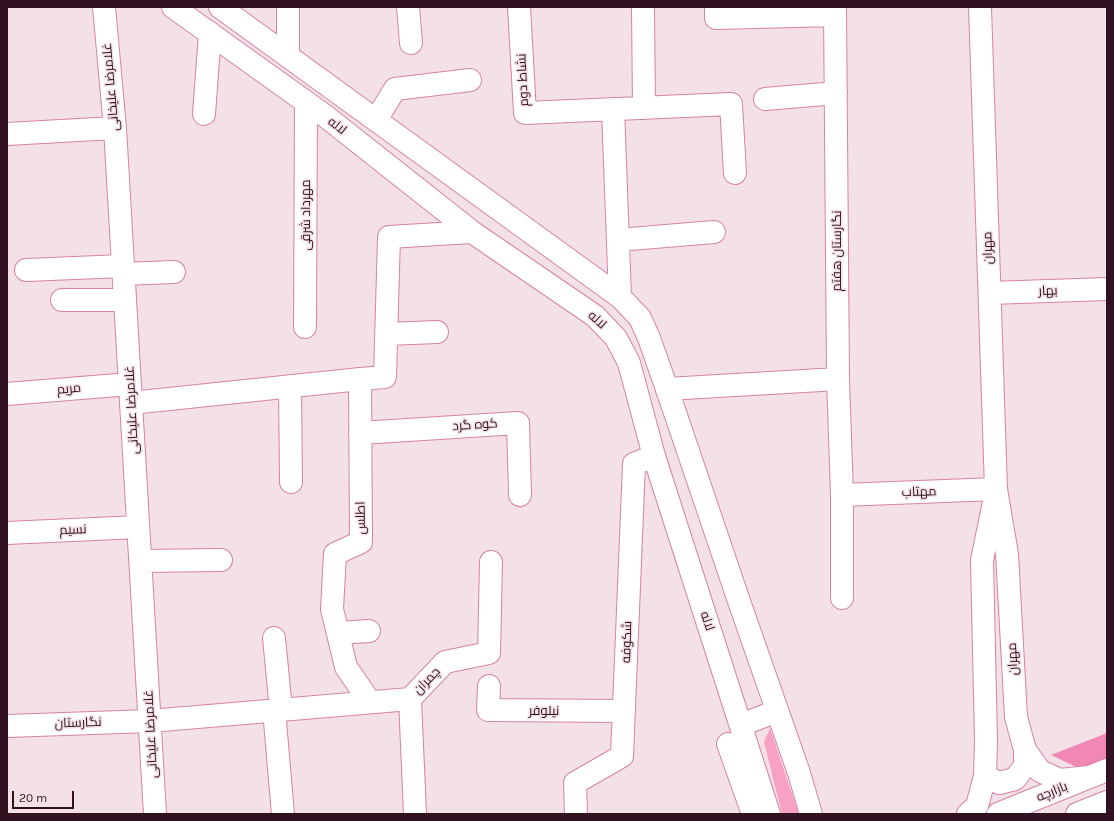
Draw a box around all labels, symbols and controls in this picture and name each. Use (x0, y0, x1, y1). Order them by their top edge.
street label: غلامرضا علیخانی (99, 42, 123, 132)
street label: نشاط دوم (514, 53, 532, 107)
street label: لاله (325, 114, 349, 138)
street label: مهرداد شرقی (298, 179, 314, 251)
street label: نگارستان هفتم (829, 210, 845, 292)
street label: مهران (980, 231, 996, 265)
street label: بهار (1038, 283, 1058, 299)
street label: لاله (585, 308, 609, 332)
street label: غلامرضا علیخانی (122, 365, 142, 455)
street label: مریم (56, 380, 82, 398)
street label: کوه گرد (452, 416, 498, 434)
street label: مهتاب (901, 484, 937, 500)
street label: اطلس (353, 501, 369, 535)
street label: نسیم (59, 522, 87, 538)
street label: لاله (697, 609, 717, 633)
street label: شکوفه (618, 621, 636, 663)
street label: مهران (1004, 642, 1022, 676)
street label: چمران (410, 664, 444, 698)
street label: غلامرضا علیخانی (141, 689, 161, 779)
street label: نیلوفر (529, 703, 559, 719)
street label: نگارستان (54, 714, 102, 732)
street label: بازارچه (1034, 779, 1070, 805)
scale bar (14, 783, 76, 809)
text: 20 m (19, 791, 47, 805)

